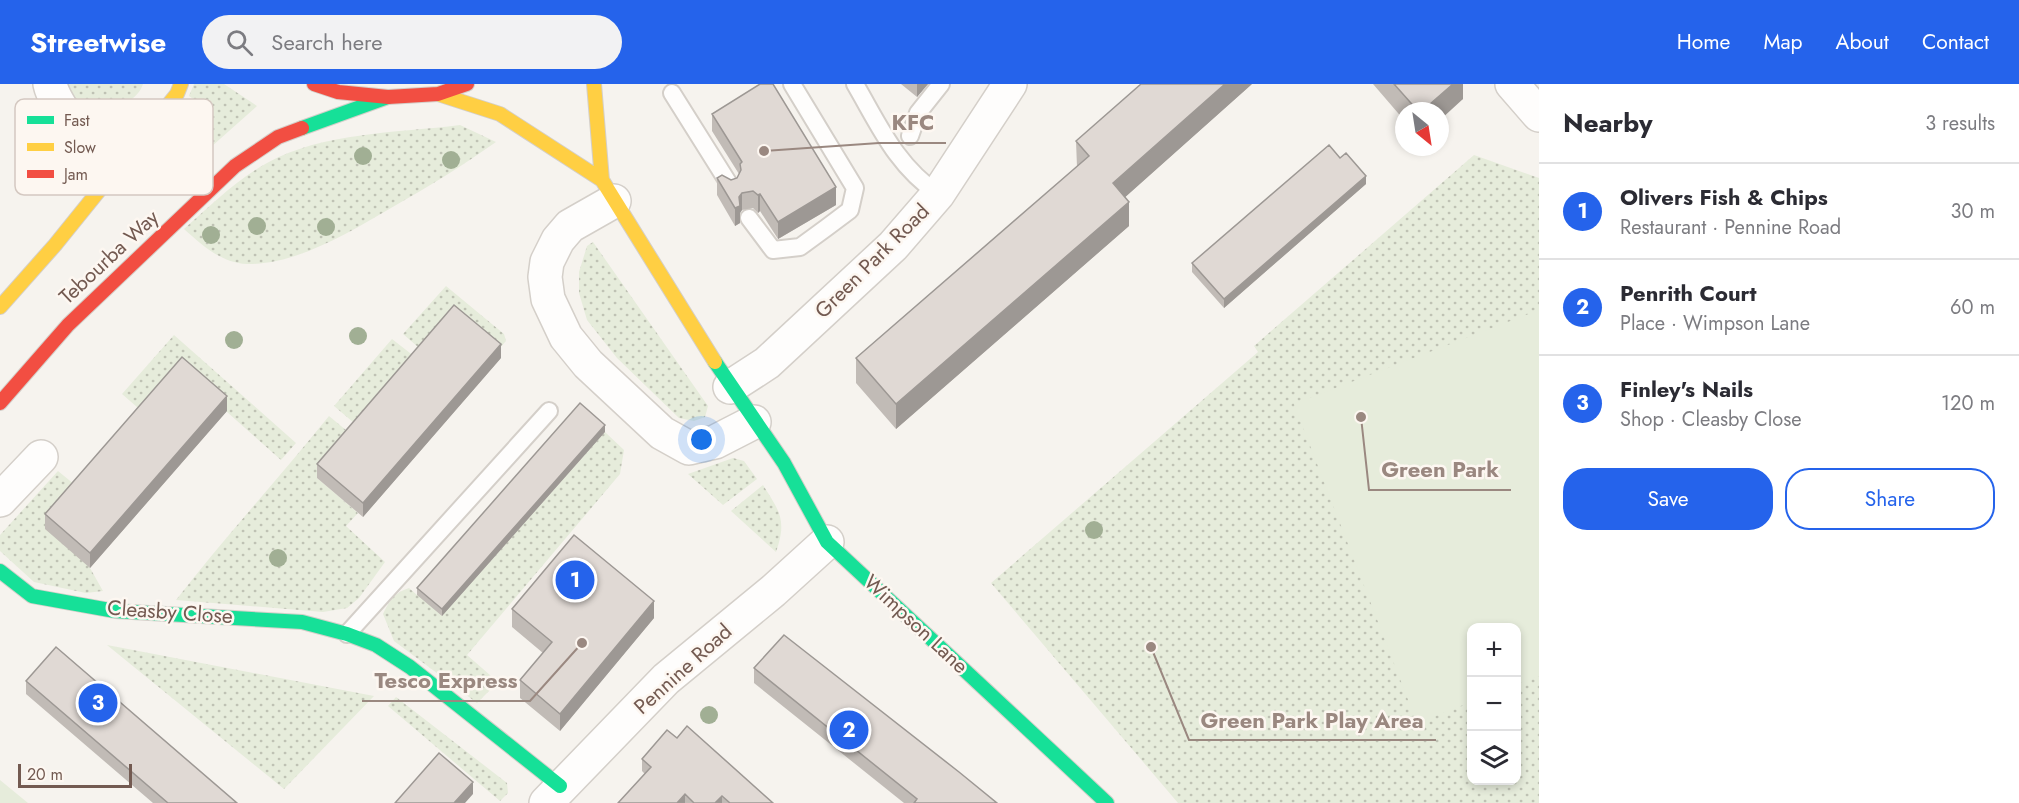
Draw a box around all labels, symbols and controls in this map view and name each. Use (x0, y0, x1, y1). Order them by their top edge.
search box (202, 15, 622, 69)
text: Streetwise (30, 22, 166, 63)
icon: search (223, 26, 256, 59)
text: Search here (271, 26, 383, 58)
text: Home (1677, 27, 1730, 57)
text: Map (1763, 27, 1803, 57)
text: About (1836, 27, 1889, 57)
text: Contact (1922, 27, 1989, 57)
legend (15, 99, 213, 195)
north arrow (1395, 102, 1449, 156)
callout: KFC (879, 103, 946, 143)
text: Nearby (1563, 104, 1652, 142)
text: KFC (892, 106, 934, 138)
text: Fast (64, 109, 90, 132)
text: 3 results (1925, 109, 1995, 138)
text: Slow (64, 136, 96, 159)
text: Jam (62, 163, 88, 186)
text: Olivers Fish & Chips (1620, 181, 1828, 213)
street label: Green Park Road (808, 197, 936, 325)
text: 1 (1577, 197, 1588, 226)
text: 30 m (1950, 197, 1995, 226)
street label: Tebourba Way (53, 202, 166, 311)
text: Restaurant · Pennine Road (1620, 213, 1841, 242)
text: Penrith Court (1620, 277, 1757, 309)
text: 2 (1576, 293, 1589, 322)
text: 60 m (1950, 293, 1995, 322)
text: Place · Wimpson Lane (1620, 309, 1810, 338)
text: Finley's Nails (1620, 373, 1753, 405)
text: 3 (1576, 389, 1589, 418)
text: 120 m (1941, 389, 1995, 418)
text: Shop · Cleasby Close (1620, 405, 1802, 434)
your location (687, 425, 716, 454)
callout: Green Park (1369, 450, 1511, 490)
text: Green Park (1381, 453, 1499, 485)
button: Save (1563, 468, 1773, 530)
button: Share (1785, 468, 1995, 530)
pin: 1 (556, 558, 594, 602)
street label: Wimpson Lane (857, 568, 975, 681)
street label: Cleasby Close (106, 593, 234, 631)
street label: Pennine Road (627, 617, 739, 721)
map controls (1467, 623, 1521, 785)
button: + (1467, 623, 1521, 677)
callout: Tesco Express (362, 661, 530, 701)
text: Tesco Express (374, 664, 518, 696)
button: − (1467, 677, 1521, 731)
pin: 3 (78, 680, 118, 726)
callout: Green Park Play Area (1189, 700, 1436, 740)
text: Green Park Play Area (1200, 704, 1424, 736)
pin: 2 (830, 708, 868, 752)
button: layers (1467, 731, 1521, 785)
scale bar (18, 761, 132, 788)
text: 20 m (27, 763, 63, 786)

